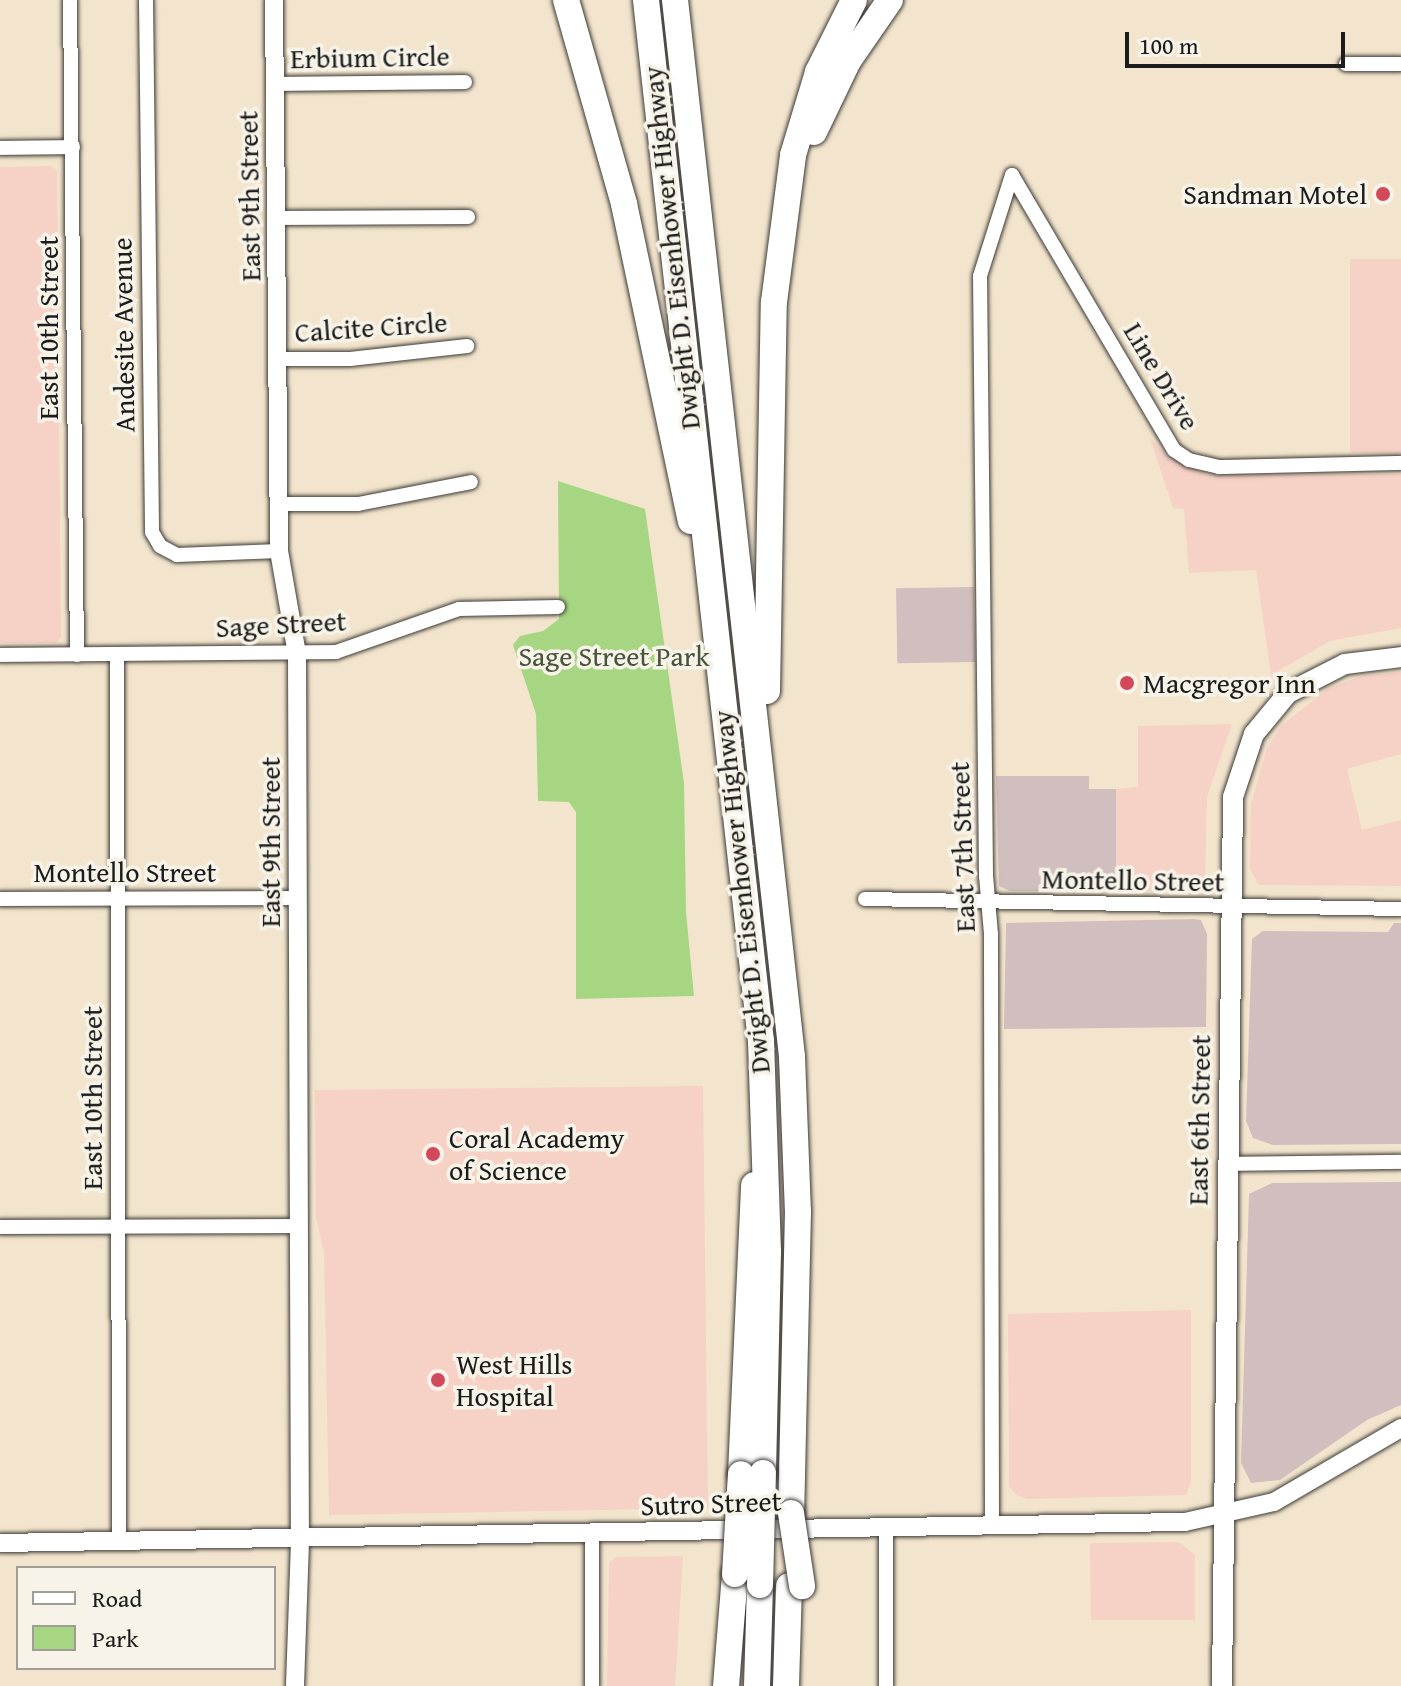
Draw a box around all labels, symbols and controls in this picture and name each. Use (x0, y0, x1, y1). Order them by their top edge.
scale bar (1129, 16, 1349, 66)
text: 100 m (1139, 28, 1199, 63)
street label: Erbium Circle (290, 39, 450, 75)
street label: Dwight D. Eisenhower Highway (635, 65, 707, 431)
street label: East 9th Street (231, 110, 267, 282)
place label: Sandman Motel (1183, 177, 1367, 211)
marker: Sandman Motel (1374, 185, 1392, 203)
street label: East 10th Street (31, 236, 65, 420)
street label: Andesite Avenue (105, 237, 141, 433)
street label: Calcite Circle (294, 305, 448, 349)
street label: Line Drive (1117, 316, 1207, 436)
street label: Sage Street (215, 604, 347, 644)
park label: Sage Street Park (518, 639, 710, 673)
place label: Macgregor Inn (1143, 666, 1316, 700)
marker: Macgregor Inn (1118, 674, 1136, 692)
street label: Dwight D. Eisenhower Highway (705, 709, 777, 1075)
street label: East 9th Street (253, 757, 287, 927)
street label: East 7th Street (942, 761, 982, 933)
street label: Montello Street (34, 855, 216, 889)
street label: Montello Street (1041, 862, 1225, 898)
street label: East 10th Street (75, 1006, 109, 1190)
street label: East 6th Street (1181, 1034, 1217, 1206)
place label: Coral Academy of Science (449, 1121, 625, 1187)
marker: Coral Academy of Science (424, 1145, 442, 1163)
place label: West Hills Hospital (456, 1347, 572, 1413)
marker: West Hills Hospital (427, 1369, 449, 1391)
street label: Sutro Street (640, 1484, 782, 1522)
legend (16, 1566, 276, 1670)
text: Road (92, 1581, 142, 1616)
text: Park (92, 1621, 138, 1656)

